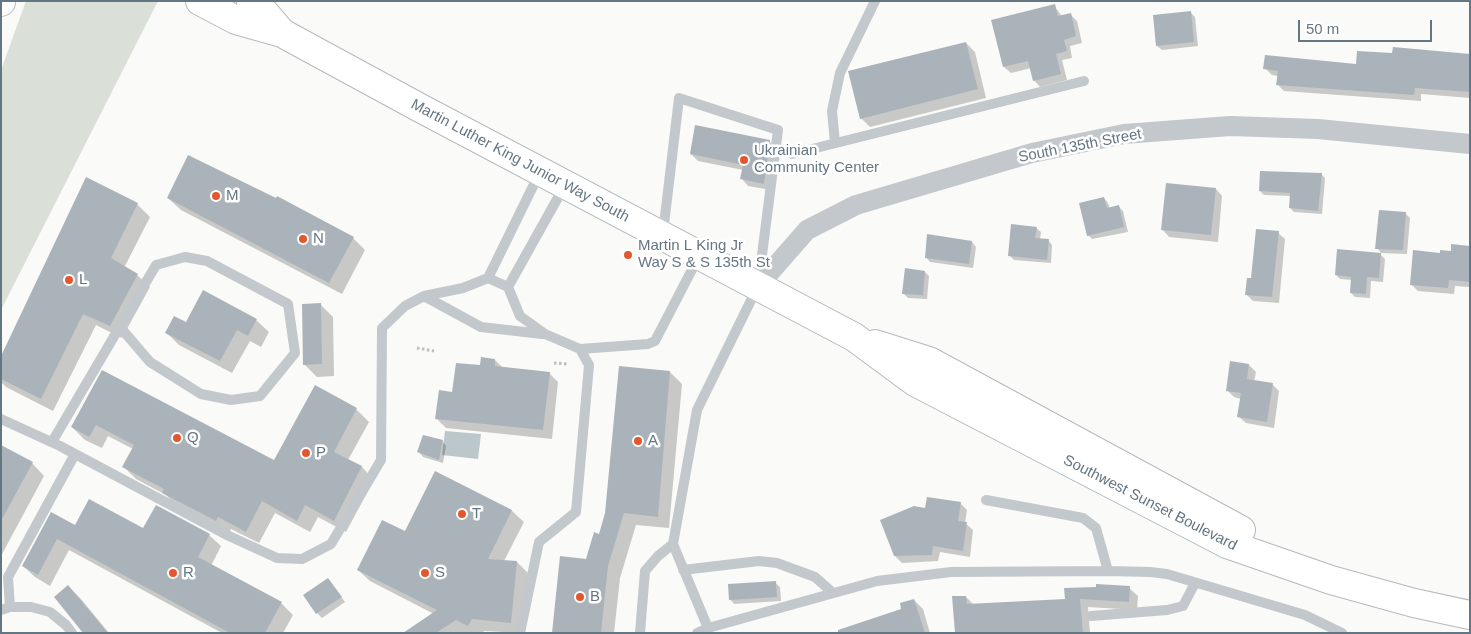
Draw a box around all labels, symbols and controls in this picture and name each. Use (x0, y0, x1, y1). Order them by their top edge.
scale bar (1301, 10, 1435, 42)
text: 50 m (1306, 20, 1339, 37)
street label: Martin Luther King Junior Way South (408, 96, 632, 226)
street label: South 135th Street (1017, 125, 1143, 167)
place label: Ukrainian Community Center (754, 142, 879, 177)
marker: Ukrainian Community Center (738, 154, 750, 166)
place label: M (226, 187, 238, 205)
marker: M (210, 190, 222, 202)
place label: N (313, 230, 324, 248)
marker: N (297, 233, 309, 245)
place label: Martin L King Jr Way S & S 135th St (638, 237, 770, 272)
marker: Martin L King Jr Way S & S 135th St (622, 249, 634, 261)
place label: L (79, 271, 87, 289)
marker: L (63, 274, 75, 286)
place label: Q (187, 429, 199, 447)
marker: Q (171, 432, 183, 444)
place label: A (648, 432, 658, 450)
marker: A (632, 435, 644, 447)
place label: P (316, 444, 326, 462)
marker: P (300, 447, 312, 459)
street label: Southwest Sunset Boulevard (1060, 451, 1240, 555)
place label: T (472, 505, 481, 523)
marker: T (456, 508, 468, 520)
place label: R (183, 564, 194, 582)
place label: S (435, 564, 445, 582)
marker: R (167, 567, 179, 579)
marker: S (419, 567, 431, 579)
place label: B (590, 588, 600, 606)
marker: B (574, 591, 586, 603)

